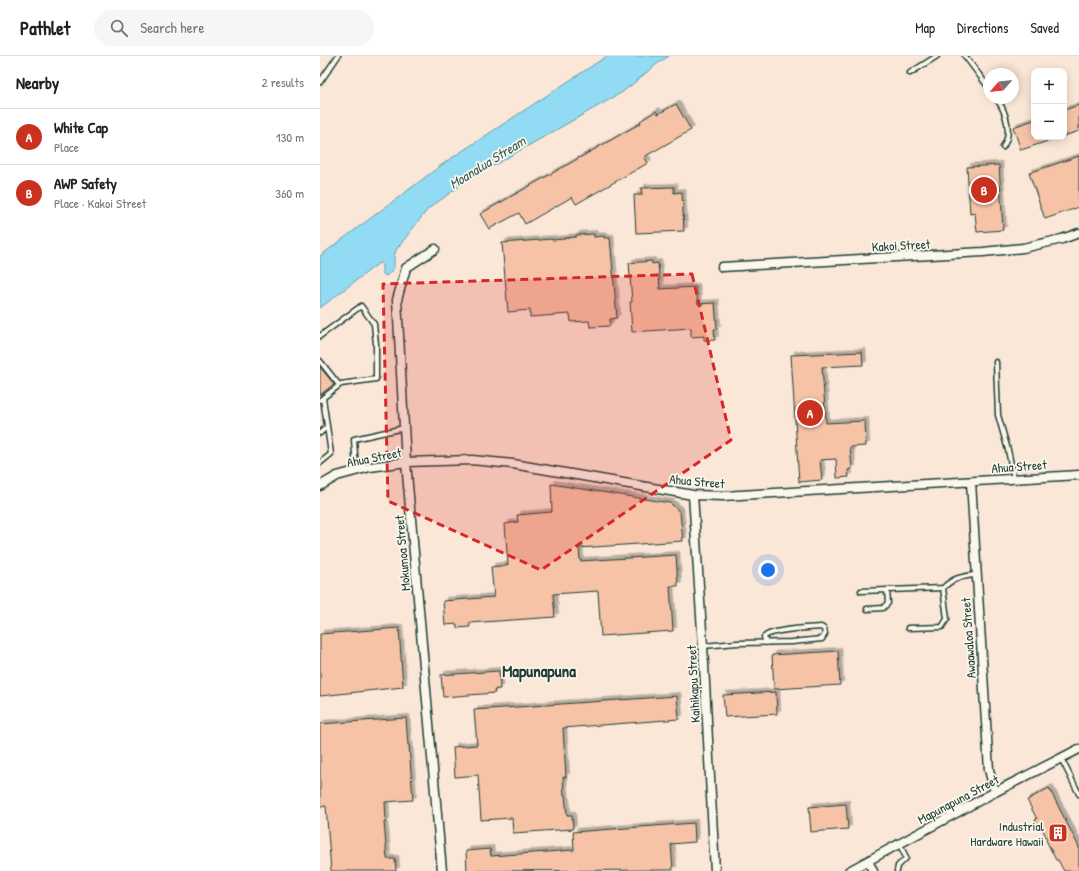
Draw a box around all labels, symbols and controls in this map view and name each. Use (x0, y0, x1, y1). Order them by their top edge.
search box (94, 10, 374, 46)
text: Pathlet (20, 15, 70, 41)
icon: search (108, 17, 130, 39)
text: Search here (140, 17, 204, 38)
text: Map (915, 18, 935, 37)
text: Directions (957, 18, 1008, 37)
text: Saved (1030, 18, 1059, 37)
north arrow (983, 68, 1019, 104)
map controls (1031, 68, 1067, 140)
button: + (1031, 68, 1067, 104)
text: Nearby (16, 71, 59, 94)
text: 2 results (262, 73, 304, 91)
button: − (1031, 104, 1067, 140)
text: White Cap (54, 117, 108, 138)
text: A (26, 128, 32, 146)
text: 130 m (276, 128, 304, 146)
water label: Moanalua Stream (445, 131, 529, 193)
text: Place (54, 138, 79, 156)
text: AWP Safety (54, 173, 117, 194)
pin: B (971, 175, 997, 205)
text: B (26, 184, 32, 202)
text: 360 m (275, 184, 304, 202)
text: Place · Kakoi Street (54, 194, 146, 212)
street label: Kakoi Street (871, 234, 931, 256)
pin: A (797, 398, 823, 428)
street label: Ahua Street (345, 443, 403, 471)
street label: Ahua Street (991, 455, 1048, 477)
street label: Ahua Street (669, 470, 726, 492)
street label: Mokumoa Street (390, 514, 414, 592)
your location (758, 560, 778, 580)
street label: Awaawaloa Street (956, 597, 980, 679)
street label: Kaihikapu Street (682, 644, 704, 723)
district label: Mapunapuna (502, 659, 576, 683)
street label: Mapunapuna Street (914, 770, 1002, 828)
place label: Industrial Hardware Hawaii (970, 817, 1045, 850)
building icon: Industrial Hardware Hawaii (1047, 822, 1069, 844)

